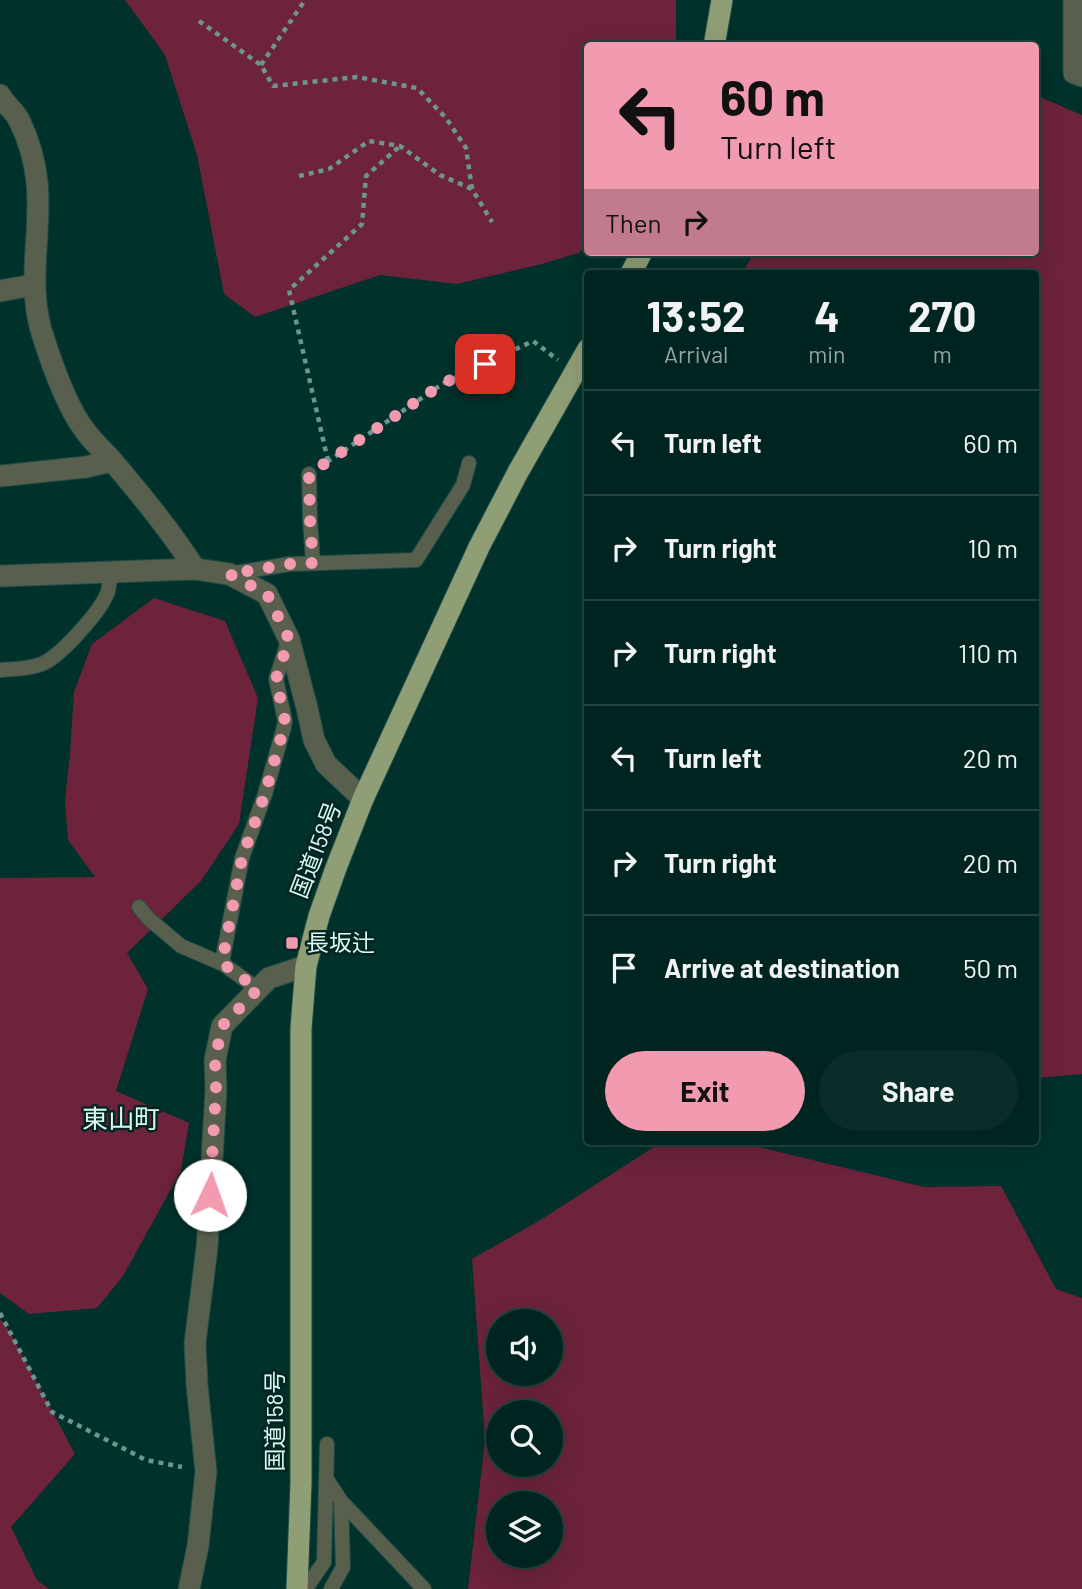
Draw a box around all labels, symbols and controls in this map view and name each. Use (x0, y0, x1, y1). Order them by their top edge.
text: 60 m (720, 67, 825, 126)
icon: left (605, 70, 696, 161)
text: Turn left (720, 127, 837, 165)
icon: right (676, 203, 714, 241)
text: Then (605, 207, 662, 238)
text: 13:52 (647, 290, 746, 340)
text: 4 (814, 290, 840, 340)
text: 270 (908, 290, 976, 340)
pin (455, 334, 515, 394)
text: Arrival (664, 340, 728, 368)
text: min (808, 340, 845, 368)
text: m (933, 340, 952, 368)
icon: arrive (466, 345, 504, 383)
icon: left (605, 424, 643, 462)
text: Turn left (664, 427, 762, 458)
text: 60 m (963, 427, 1018, 458)
icon: right (605, 529, 643, 567)
text: Turn right (664, 532, 777, 563)
text: 10 m (968, 532, 1018, 563)
icon: right (605, 634, 643, 672)
text: Turn right (664, 637, 777, 668)
text: 110 m (958, 637, 1018, 668)
icon: left (605, 739, 643, 777)
text: Turn left (664, 742, 762, 773)
text: 20 m (963, 742, 1018, 773)
street label: 国道158号 (284, 798, 346, 902)
icon: right (605, 844, 643, 882)
text: Turn right (664, 847, 777, 878)
text: 20 m (963, 847, 1018, 878)
place label: 長坂辻 (306, 928, 375, 956)
marker: 長坂辻 (284, 935, 300, 951)
icon: arrive (605, 949, 643, 987)
text: Arrive at destination (664, 952, 900, 983)
text: 50 m (963, 952, 1018, 983)
button: Exit (605, 1051, 805, 1131)
button: Share (819, 1051, 1018, 1131)
district label: 東山町 (82, 1102, 160, 1133)
position arrow (173, 1158, 247, 1232)
map controls (486, 1309, 563, 1568)
button: sound (486, 1309, 563, 1386)
street label: 国道158号 (260, 1371, 288, 1471)
button: search (486, 1400, 563, 1477)
button: layers (486, 1491, 563, 1568)

